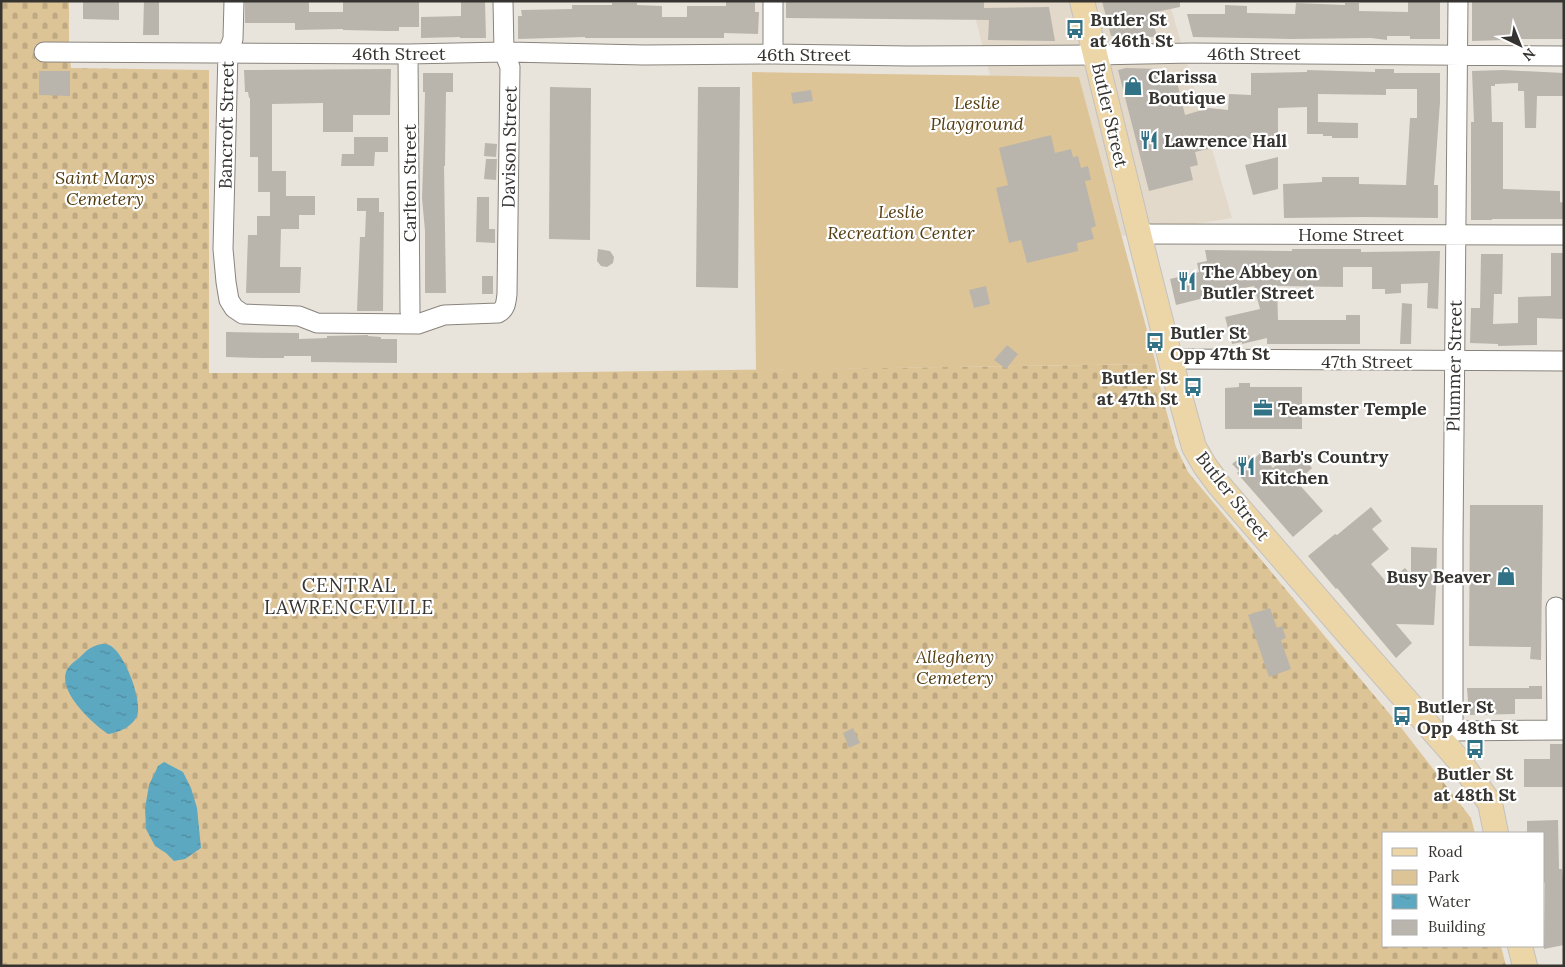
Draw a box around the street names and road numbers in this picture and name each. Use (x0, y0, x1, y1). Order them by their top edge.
street label: 46th Street (352, 42, 446, 65)
street label: 46th Street (1207, 42, 1301, 65)
street label: 46th Street (757, 43, 851, 66)
street label: Butler Street (1087, 60, 1133, 170)
street label: Bancroft Street (213, 61, 239, 189)
street label: Davison Street (496, 86, 522, 208)
street label: Carlton Street (398, 124, 421, 242)
street label: Home Street (1298, 223, 1404, 246)
street label: Plummer Street (1441, 300, 1467, 432)
street label: 47th Street (1321, 350, 1413, 373)
street label: Butler Street (1191, 447, 1275, 545)

